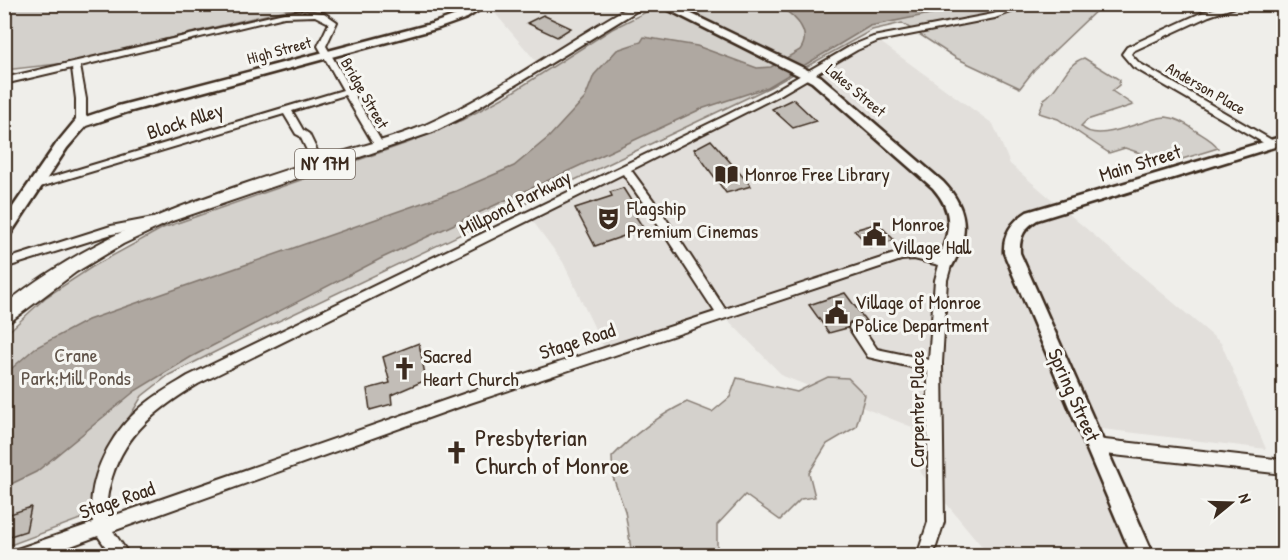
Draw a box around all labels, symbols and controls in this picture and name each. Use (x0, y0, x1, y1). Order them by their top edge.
street label: High Street (244, 31, 314, 69)
street label: Bridge Street (336, 54, 394, 133)
street label: Anderson Place (1162, 56, 1250, 120)
street label: Lakes Street (821, 58, 891, 122)
street label: Block Alley (143, 95, 227, 146)
street label: Main Street (1096, 137, 1185, 188)
road number: NY 17M (295, 149, 355, 179)
place label: Monroe Free Library (745, 160, 890, 187)
library icon: Monroe Free Library (714, 161, 740, 187)
street label: Millpond Parkway (454, 163, 575, 242)
place label: Flagship Premium Cinemas (626, 194, 758, 244)
theatre icon: Flagship Premium Cinemas (596, 206, 622, 232)
place label: Monroe Village Hall (892, 210, 972, 260)
public building icon: Monroe Village Hall (861, 222, 887, 248)
place label: Village of Monroe Police Department (855, 288, 990, 338)
public building icon: Village of Monroe Police Department (824, 300, 850, 326)
street label: Stage Road (536, 316, 618, 365)
park label: Crane Park;Mill Ponds (21, 341, 131, 391)
place label: Sacred Heart Church (423, 342, 519, 392)
street label: Spring Street (1042, 344, 1107, 447)
street label: Carpenter Place (903, 350, 930, 468)
church icon: Sacred Heart Church (392, 355, 418, 381)
place label: Presbyterian Church of Monroe (475, 421, 630, 481)
church icon: Presbyterian Church of Monroe (444, 439, 470, 465)
north arrow (1201, 473, 1261, 533)
street label: Stage Road (76, 474, 158, 525)
text: N (1233, 491, 1257, 506)

